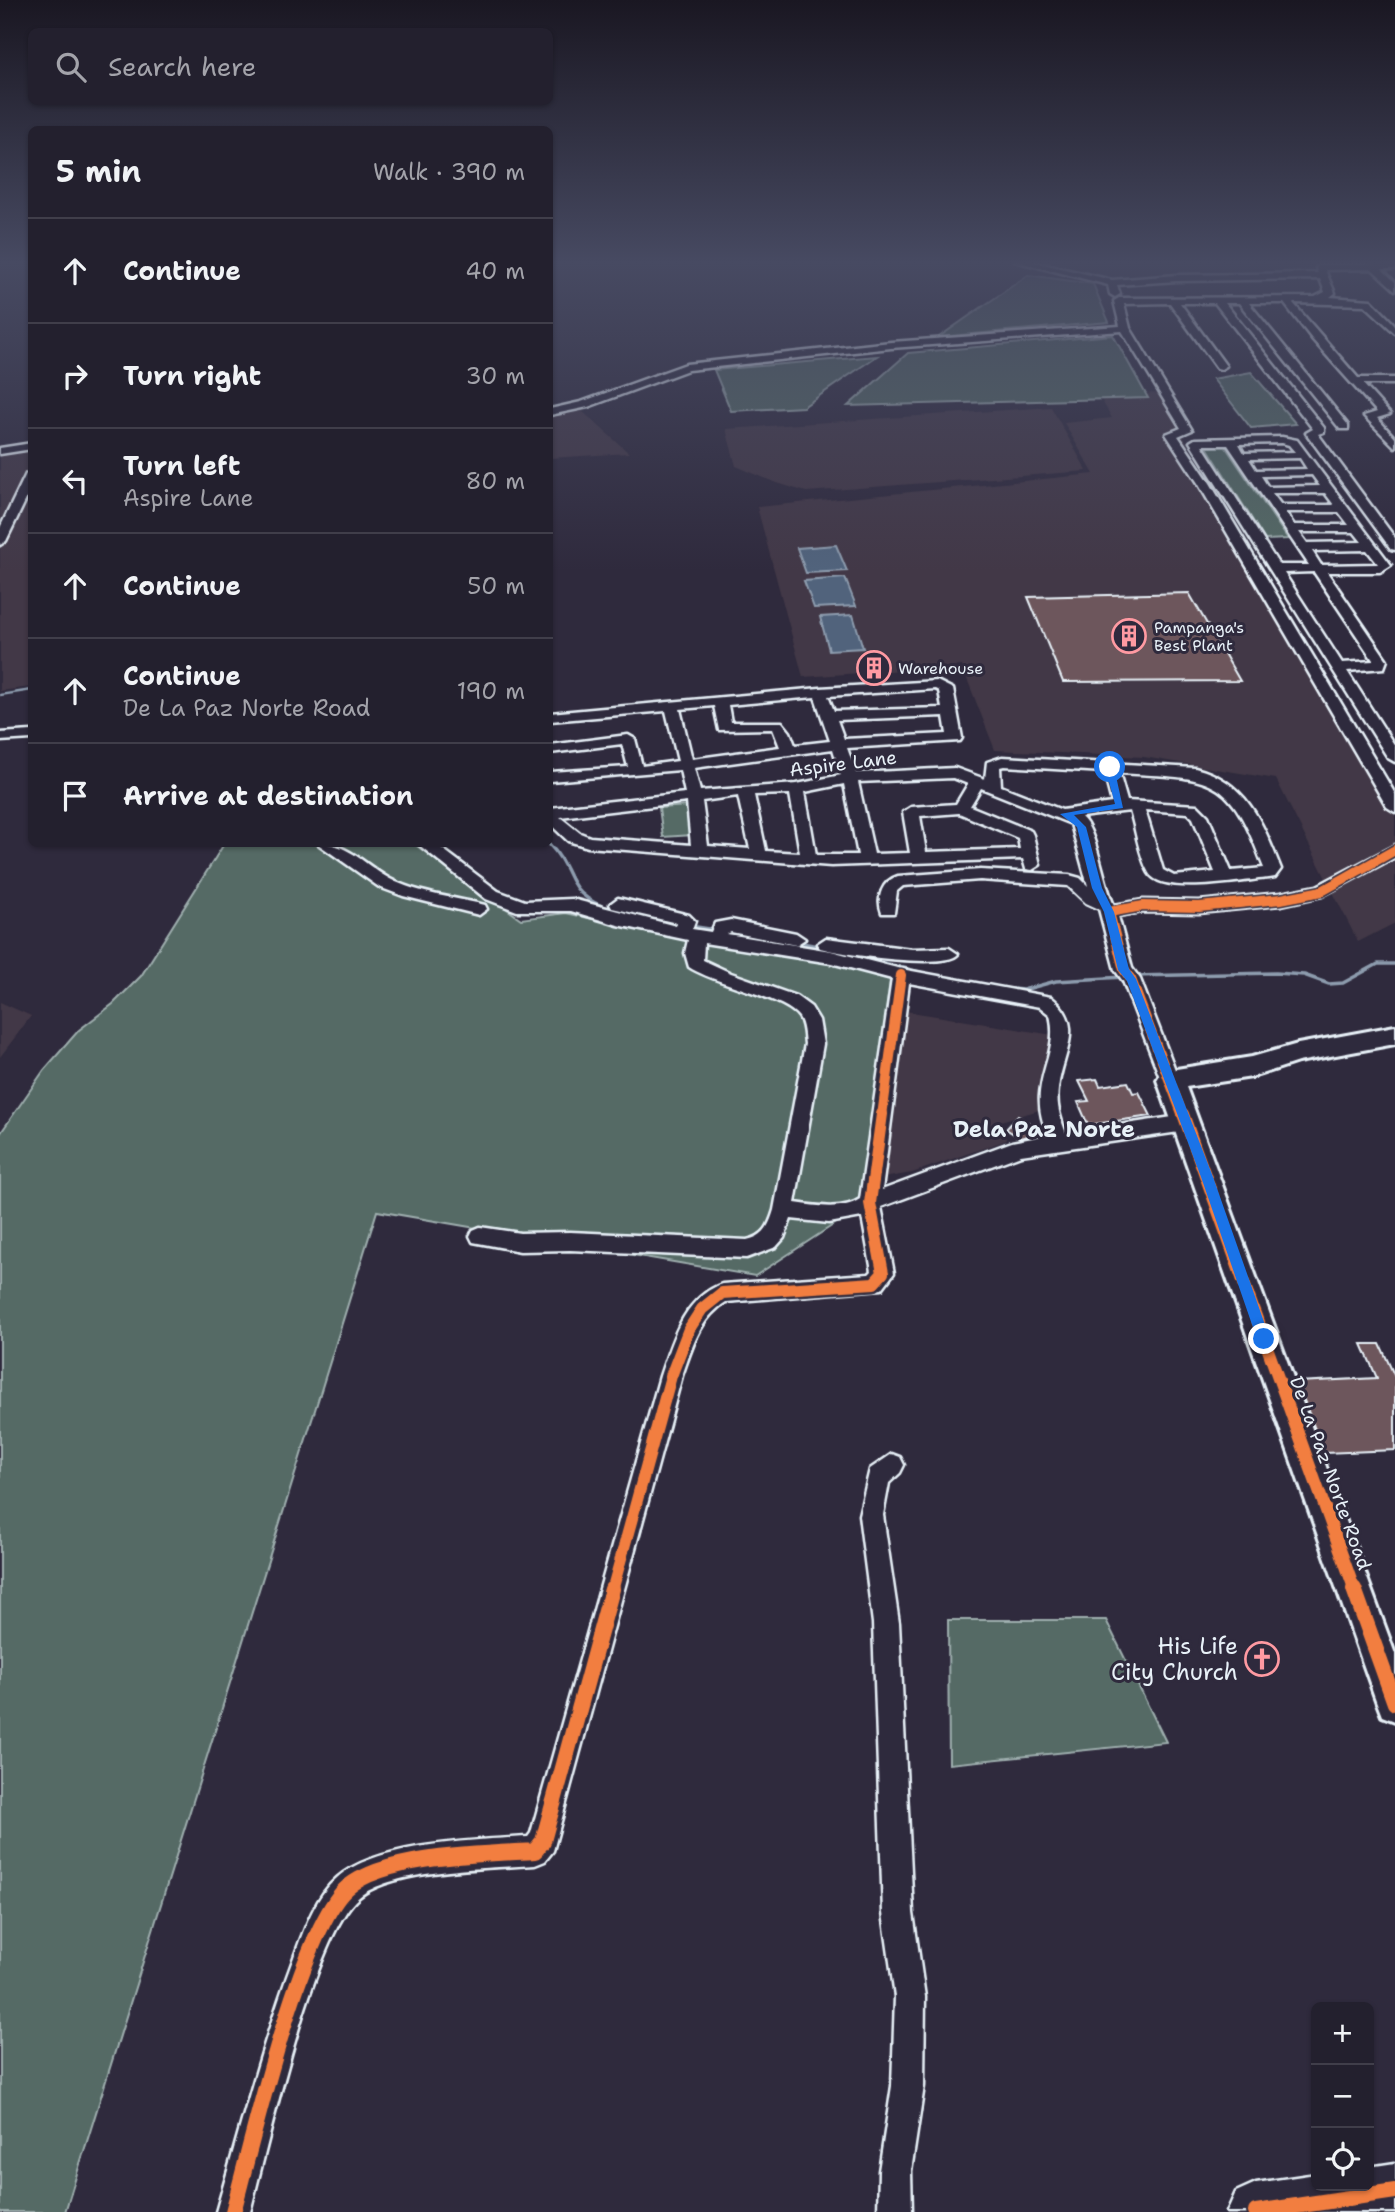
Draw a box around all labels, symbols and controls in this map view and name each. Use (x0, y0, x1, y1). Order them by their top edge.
search box (28, 28, 553, 105)
icon: search (52, 48, 90, 86)
text: Search here (108, 49, 257, 84)
text: 5 min (56, 151, 141, 192)
text: Walk · 390 m (373, 157, 525, 187)
icon: ahead (56, 252, 94, 290)
text: Continue (123, 253, 241, 288)
text: 40 m (465, 256, 525, 286)
icon: right (56, 357, 94, 395)
text: Turn right (123, 358, 261, 393)
text: 30 m (466, 361, 525, 391)
text: Turn left (123, 448, 240, 483)
icon: left (56, 462, 94, 500)
text: 80 m (466, 466, 525, 496)
text: Aspire Lane (123, 483, 254, 513)
icon: ahead (56, 567, 94, 605)
text: Continue (123, 568, 241, 603)
text: 50 m (467, 571, 525, 601)
building icon: Pampanga's Best Plant (1110, 617, 1148, 655)
place label: Pampanga's Best Plant (1154, 617, 1244, 656)
building icon: Warehouse (855, 649, 893, 687)
text: Continue (123, 658, 241, 693)
place label: Warehouse (898, 658, 983, 679)
icon: ahead (56, 672, 94, 710)
text: 190 m (457, 676, 525, 706)
text: De La Paz Norte Road (123, 693, 370, 723)
street label: Aspire Lane (788, 745, 898, 782)
route start (1094, 751, 1125, 782)
icon: arrive (56, 777, 94, 815)
text: Arrive at destination (123, 778, 413, 813)
district label: Dela Paz Norte (953, 1114, 1135, 1144)
route end (1248, 1323, 1279, 1354)
street label: De La Paz Norte Road (1284, 1373, 1377, 1573)
place label: His Life City Church (1111, 1631, 1238, 1687)
church icon: His Life City Church (1243, 1640, 1281, 1678)
map controls (1311, 2002, 1374, 2191)
button: + (1311, 2002, 1374, 2065)
button: − (1311, 2065, 1374, 2128)
button: locate (1311, 2128, 1374, 2191)

